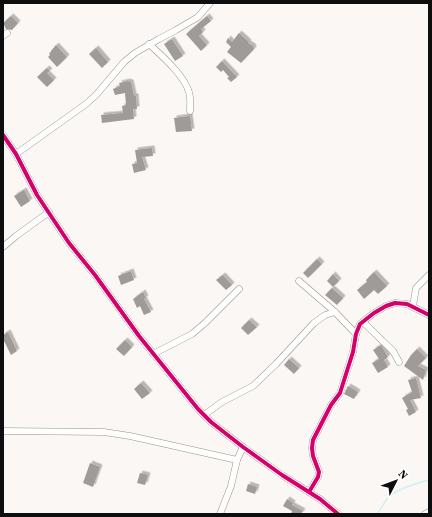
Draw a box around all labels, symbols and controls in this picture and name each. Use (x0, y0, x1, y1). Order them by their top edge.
north arrow (376, 461, 416, 501)
text: N (395, 467, 411, 483)

